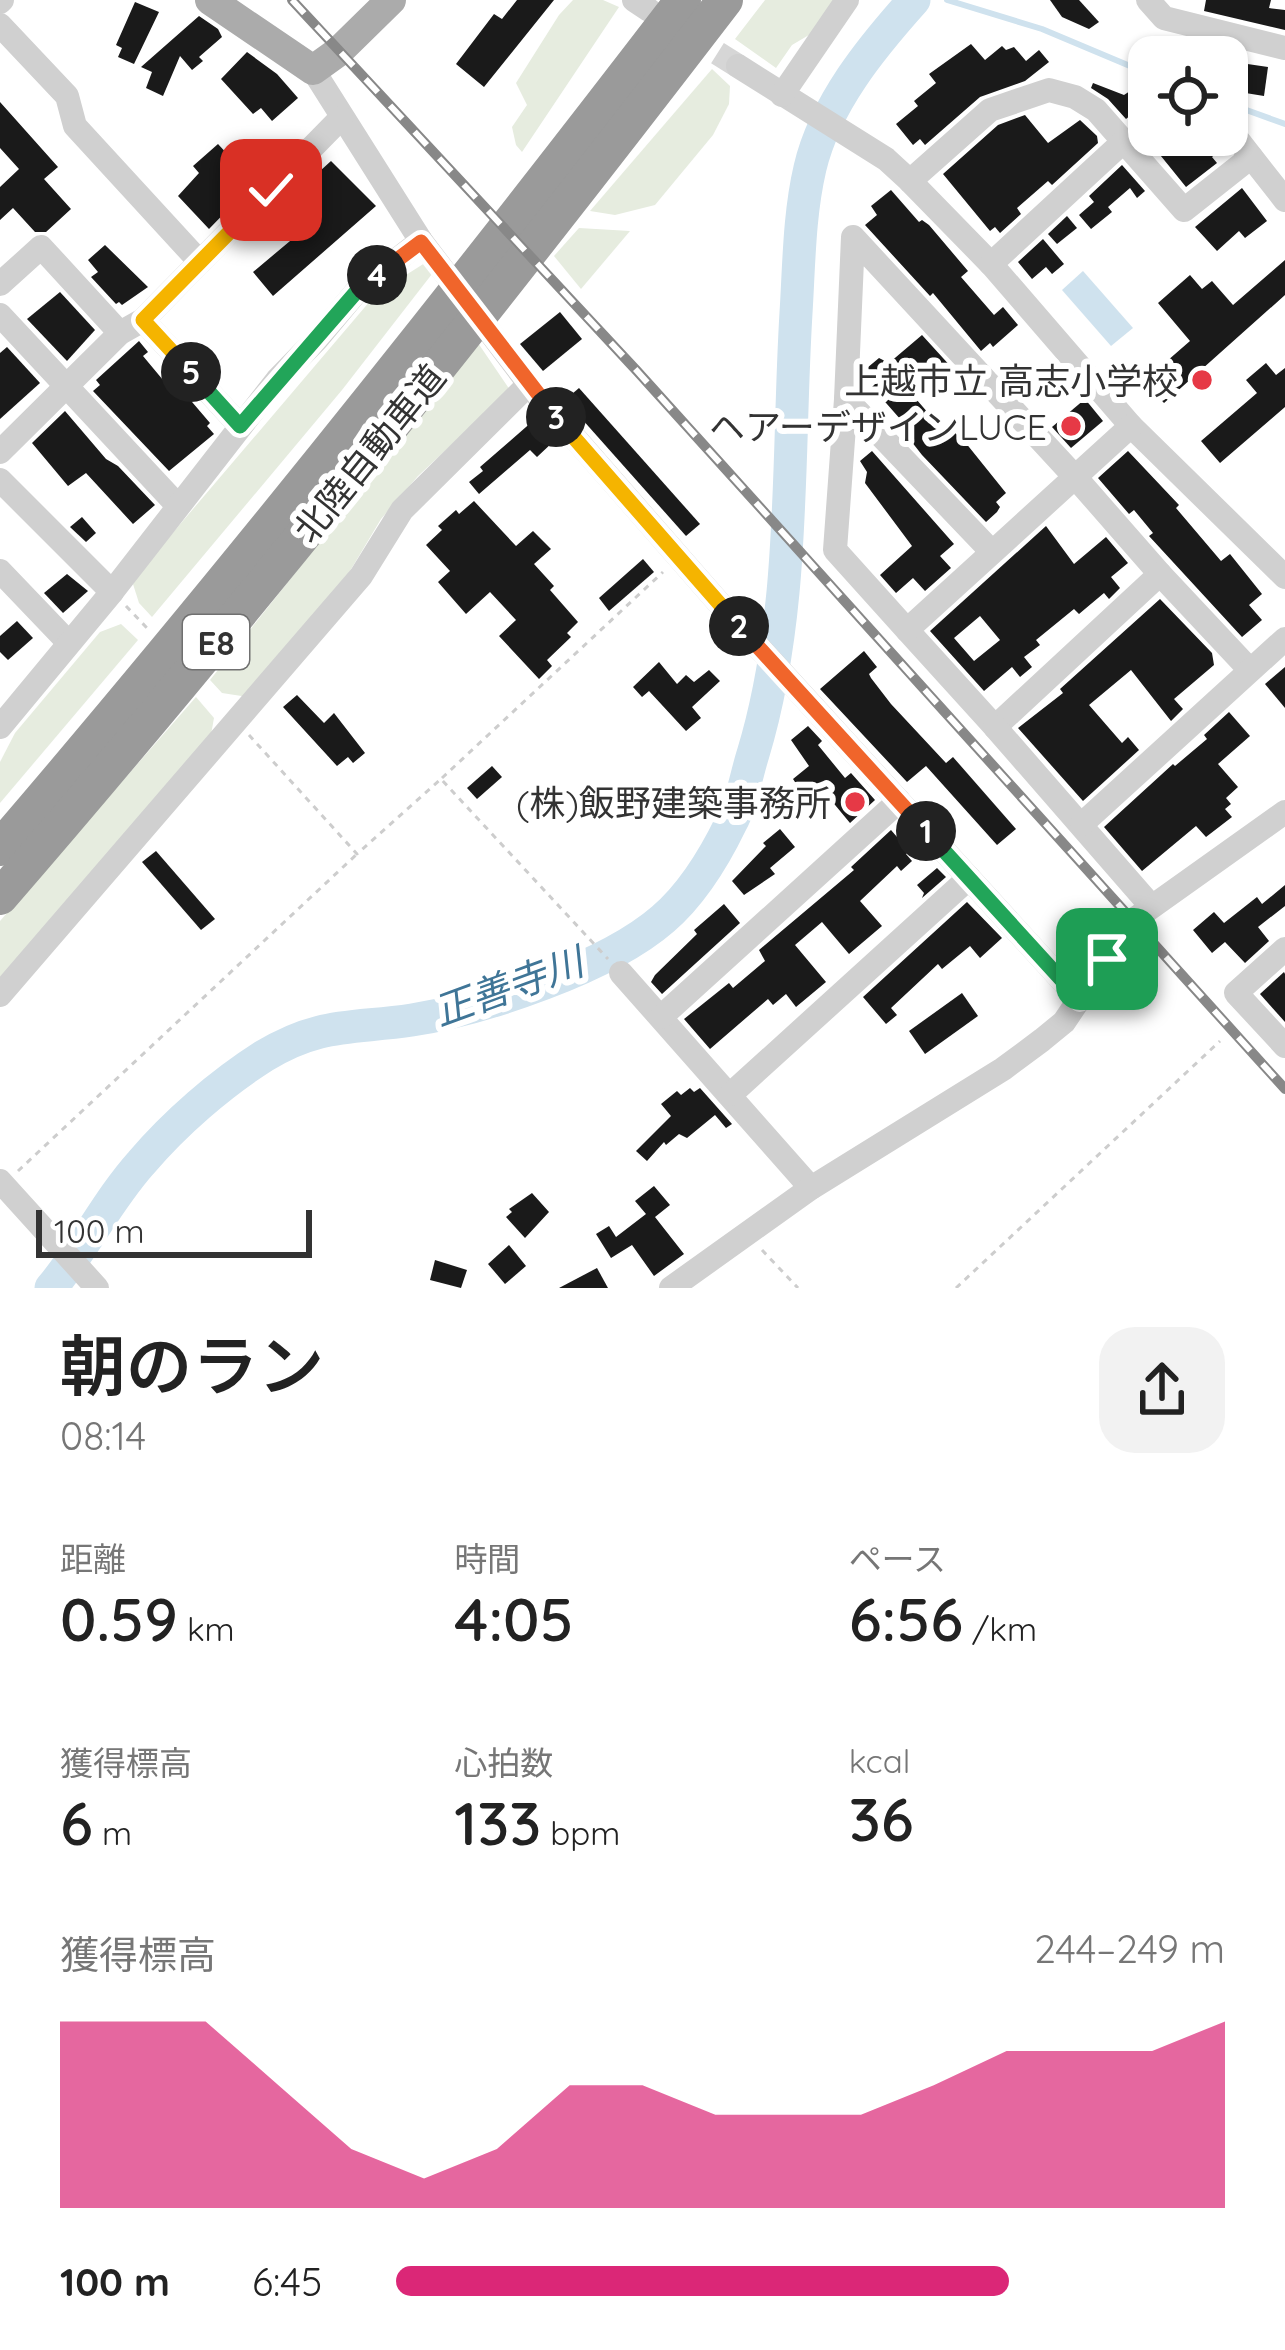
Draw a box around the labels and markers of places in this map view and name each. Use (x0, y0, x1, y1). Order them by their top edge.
pin (220, 139, 322, 241)
pin: 4 (347, 245, 407, 305)
pin: 5 (161, 342, 221, 402)
place label: 上越市立 高志小学校 (844, 358, 1178, 403)
marker: 上越市立 高志小学校 (1189, 367, 1215, 393)
pin: 3 (526, 387, 586, 447)
place label: ヘアーデザインLUCE (709, 404, 1047, 449)
marker: ヘアーデザインLUCE (1058, 413, 1084, 439)
pin: 2 (709, 596, 769, 656)
place label: (株)飯野建築事務所 (516, 780, 831, 825)
marker: (株)飯野建築事務所 (842, 789, 868, 815)
pin: 1 (896, 801, 956, 861)
pin (1056, 908, 1158, 1010)

